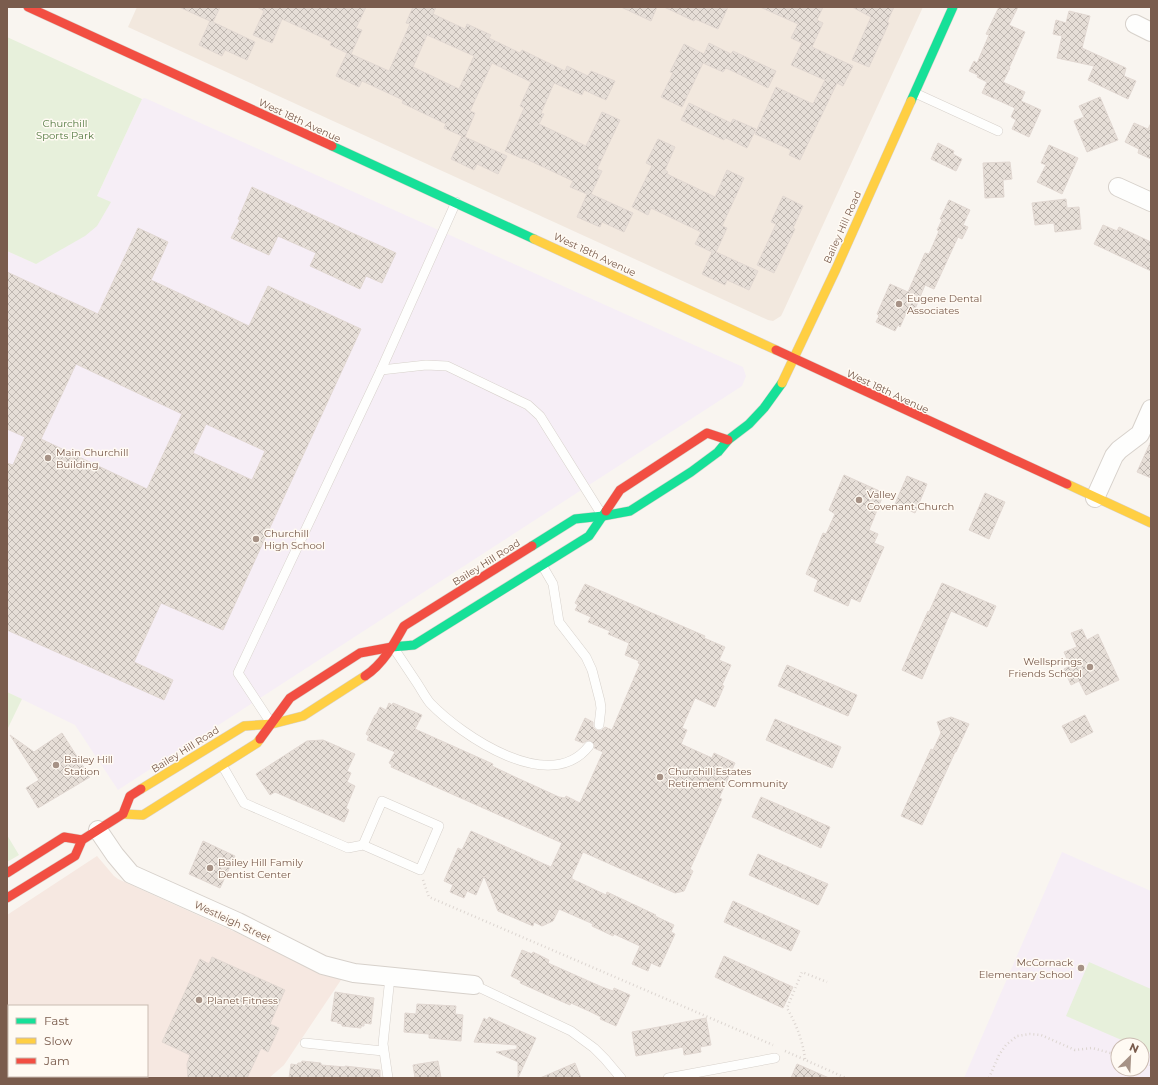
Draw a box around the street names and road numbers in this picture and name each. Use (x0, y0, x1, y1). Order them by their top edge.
street label: West 18th Avenue (257, 96, 343, 145)
street label: Bailey Hill Road (821, 189, 864, 265)
street label: West 18th Avenue (552, 230, 638, 279)
street label: West 18th Avenue (845, 367, 931, 416)
street label: Bailey Hill Road (450, 536, 523, 589)
street label: Bailey Hill Road (149, 723, 222, 776)
street label: Westleigh Street (192, 898, 273, 945)

